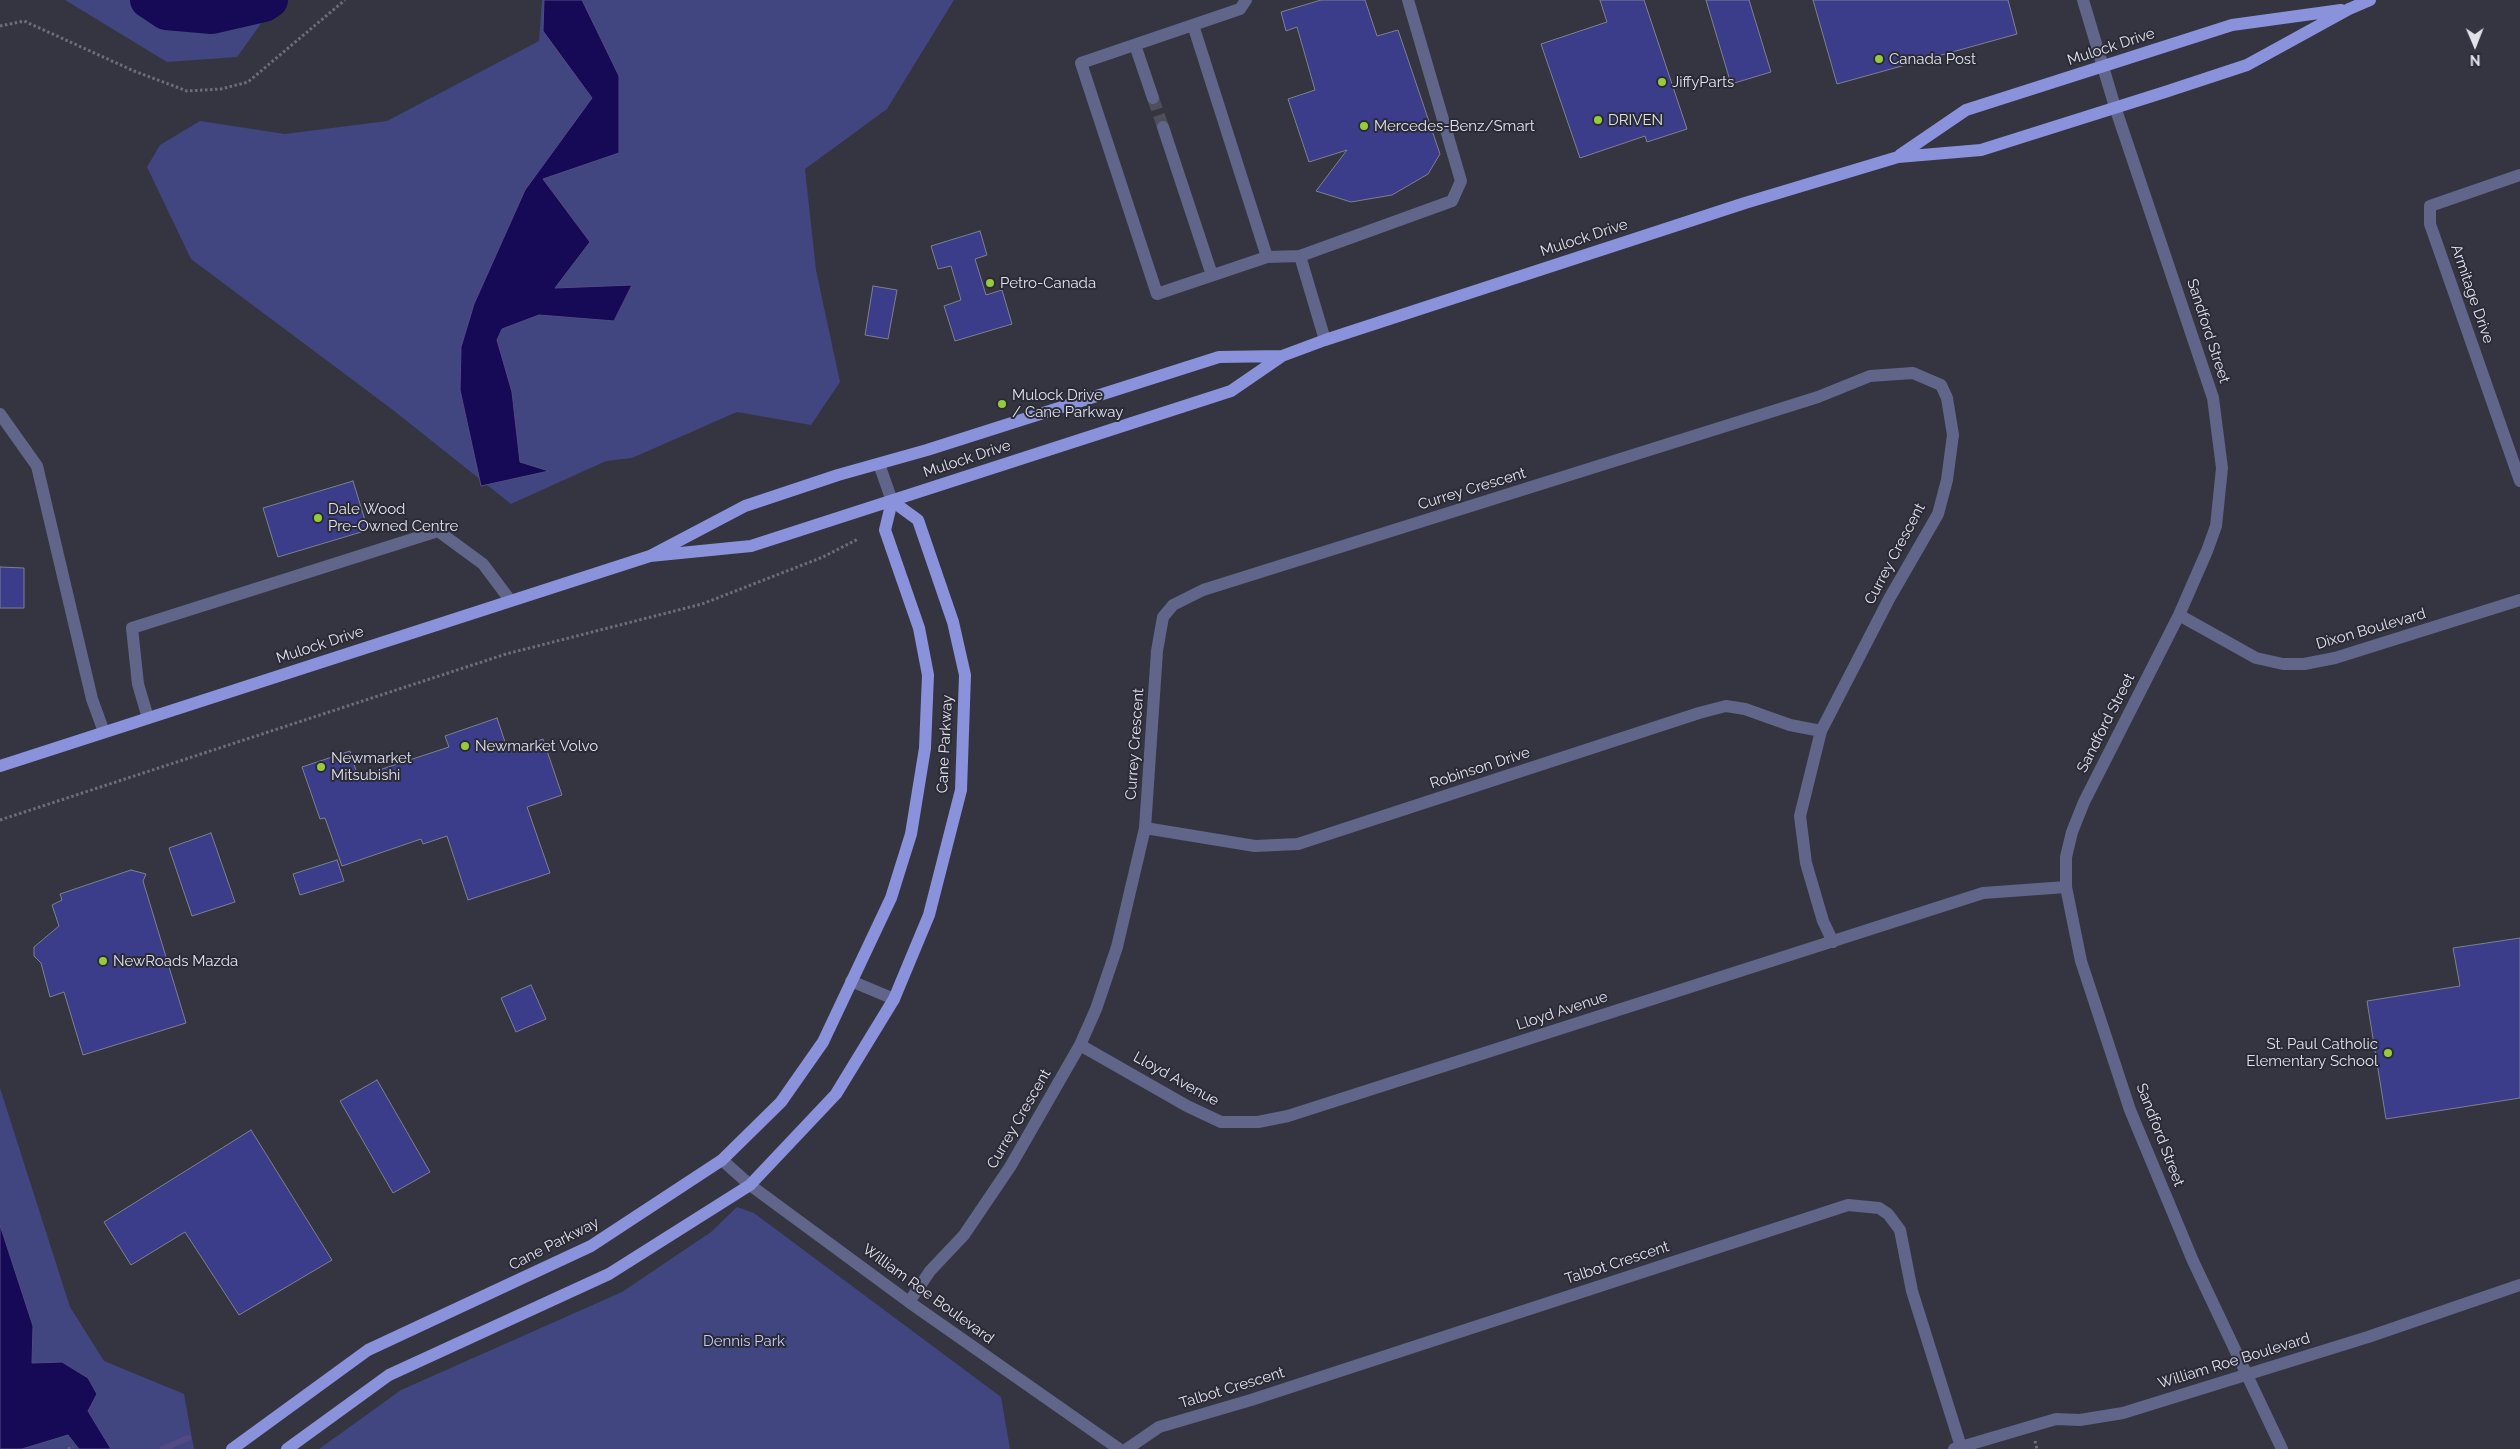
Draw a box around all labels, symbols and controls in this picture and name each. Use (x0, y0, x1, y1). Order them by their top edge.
north arrow (2450, 20, 2500, 70)
street label: Mulock Drive (2065, 24, 2157, 70)
place label: Canada Post (1889, 50, 1976, 68)
text: N (2470, 52, 2481, 68)
marker: Canada Post (1873, 53, 1885, 65)
place label: JiffyParts (1672, 73, 1734, 91)
marker: JiffyParts (1656, 76, 1668, 88)
place label: DRIVEN (1608, 111, 1663, 129)
marker: DRIVEN (1592, 114, 1604, 126)
place label: Mercedes-Benz/Smart (1374, 117, 1535, 135)
marker: Mercedes-Benz/Smart (1358, 120, 1370, 132)
street label: Mulock Drive (1538, 215, 1630, 261)
street label: Armitage Drive (2447, 242, 2497, 346)
place label: Petro-Canada (1000, 274, 1096, 292)
street label: Sandford Street (2183, 276, 2233, 386)
marker: Petro-Canada (984, 277, 996, 289)
place label: Mulock Drive / Cane Parkway (1012, 386, 1123, 421)
marker: Mulock Drive / Cane Parkway (996, 398, 1008, 410)
street label: Mulock Drive (921, 436, 1013, 482)
street label: Currey Crescent (1416, 464, 1528, 514)
place label: Dale Wood Pre-Owned Centre (328, 500, 458, 535)
street label: Currey Crescent (1861, 500, 1929, 608)
marker: Dale Wood Pre-Owned Centre (312, 512, 324, 524)
street label: Dixon Boulevard (2314, 605, 2428, 653)
street label: Mulock Drive (274, 622, 366, 668)
street label: Sandford Street (2073, 670, 2139, 776)
street label: Currey Crescent (1122, 687, 1148, 801)
street label: Cane Parkway (933, 694, 957, 794)
place label: Newmarket Volvo (475, 737, 598, 755)
marker: Newmarket Volvo (459, 740, 471, 752)
street label: Robinson Drive (1428, 743, 1532, 793)
place label: Newmarket Mitsubishi (331, 749, 412, 784)
marker: Newmarket Mitsubishi (315, 761, 327, 773)
place label: NewRoads Mazda (113, 952, 238, 970)
marker: NewRoads Mazda (97, 955, 109, 967)
street label: Lloyd Avenue (1514, 988, 1610, 1034)
place label: St. Paul Catholic Elementary School (2246, 1035, 2378, 1070)
marker: St. Paul Catholic Elementary School (2382, 1047, 2394, 1059)
street label: Lloyd Avenue (1130, 1048, 1222, 1110)
street label: Currey Crescent (983, 1066, 1055, 1172)
street label: Sandford Street (2132, 1081, 2188, 1189)
street label: Cane Parkway (506, 1214, 602, 1274)
street label: Talbot Crescent (1562, 1238, 1672, 1288)
street label: William Roe Boulevard (859, 1240, 997, 1348)
street label: William Roe Boulevard (2156, 1329, 2312, 1393)
park label: Dennis Park (703, 1332, 785, 1350)
street label: Talbot Crescent (1177, 1363, 1287, 1413)

